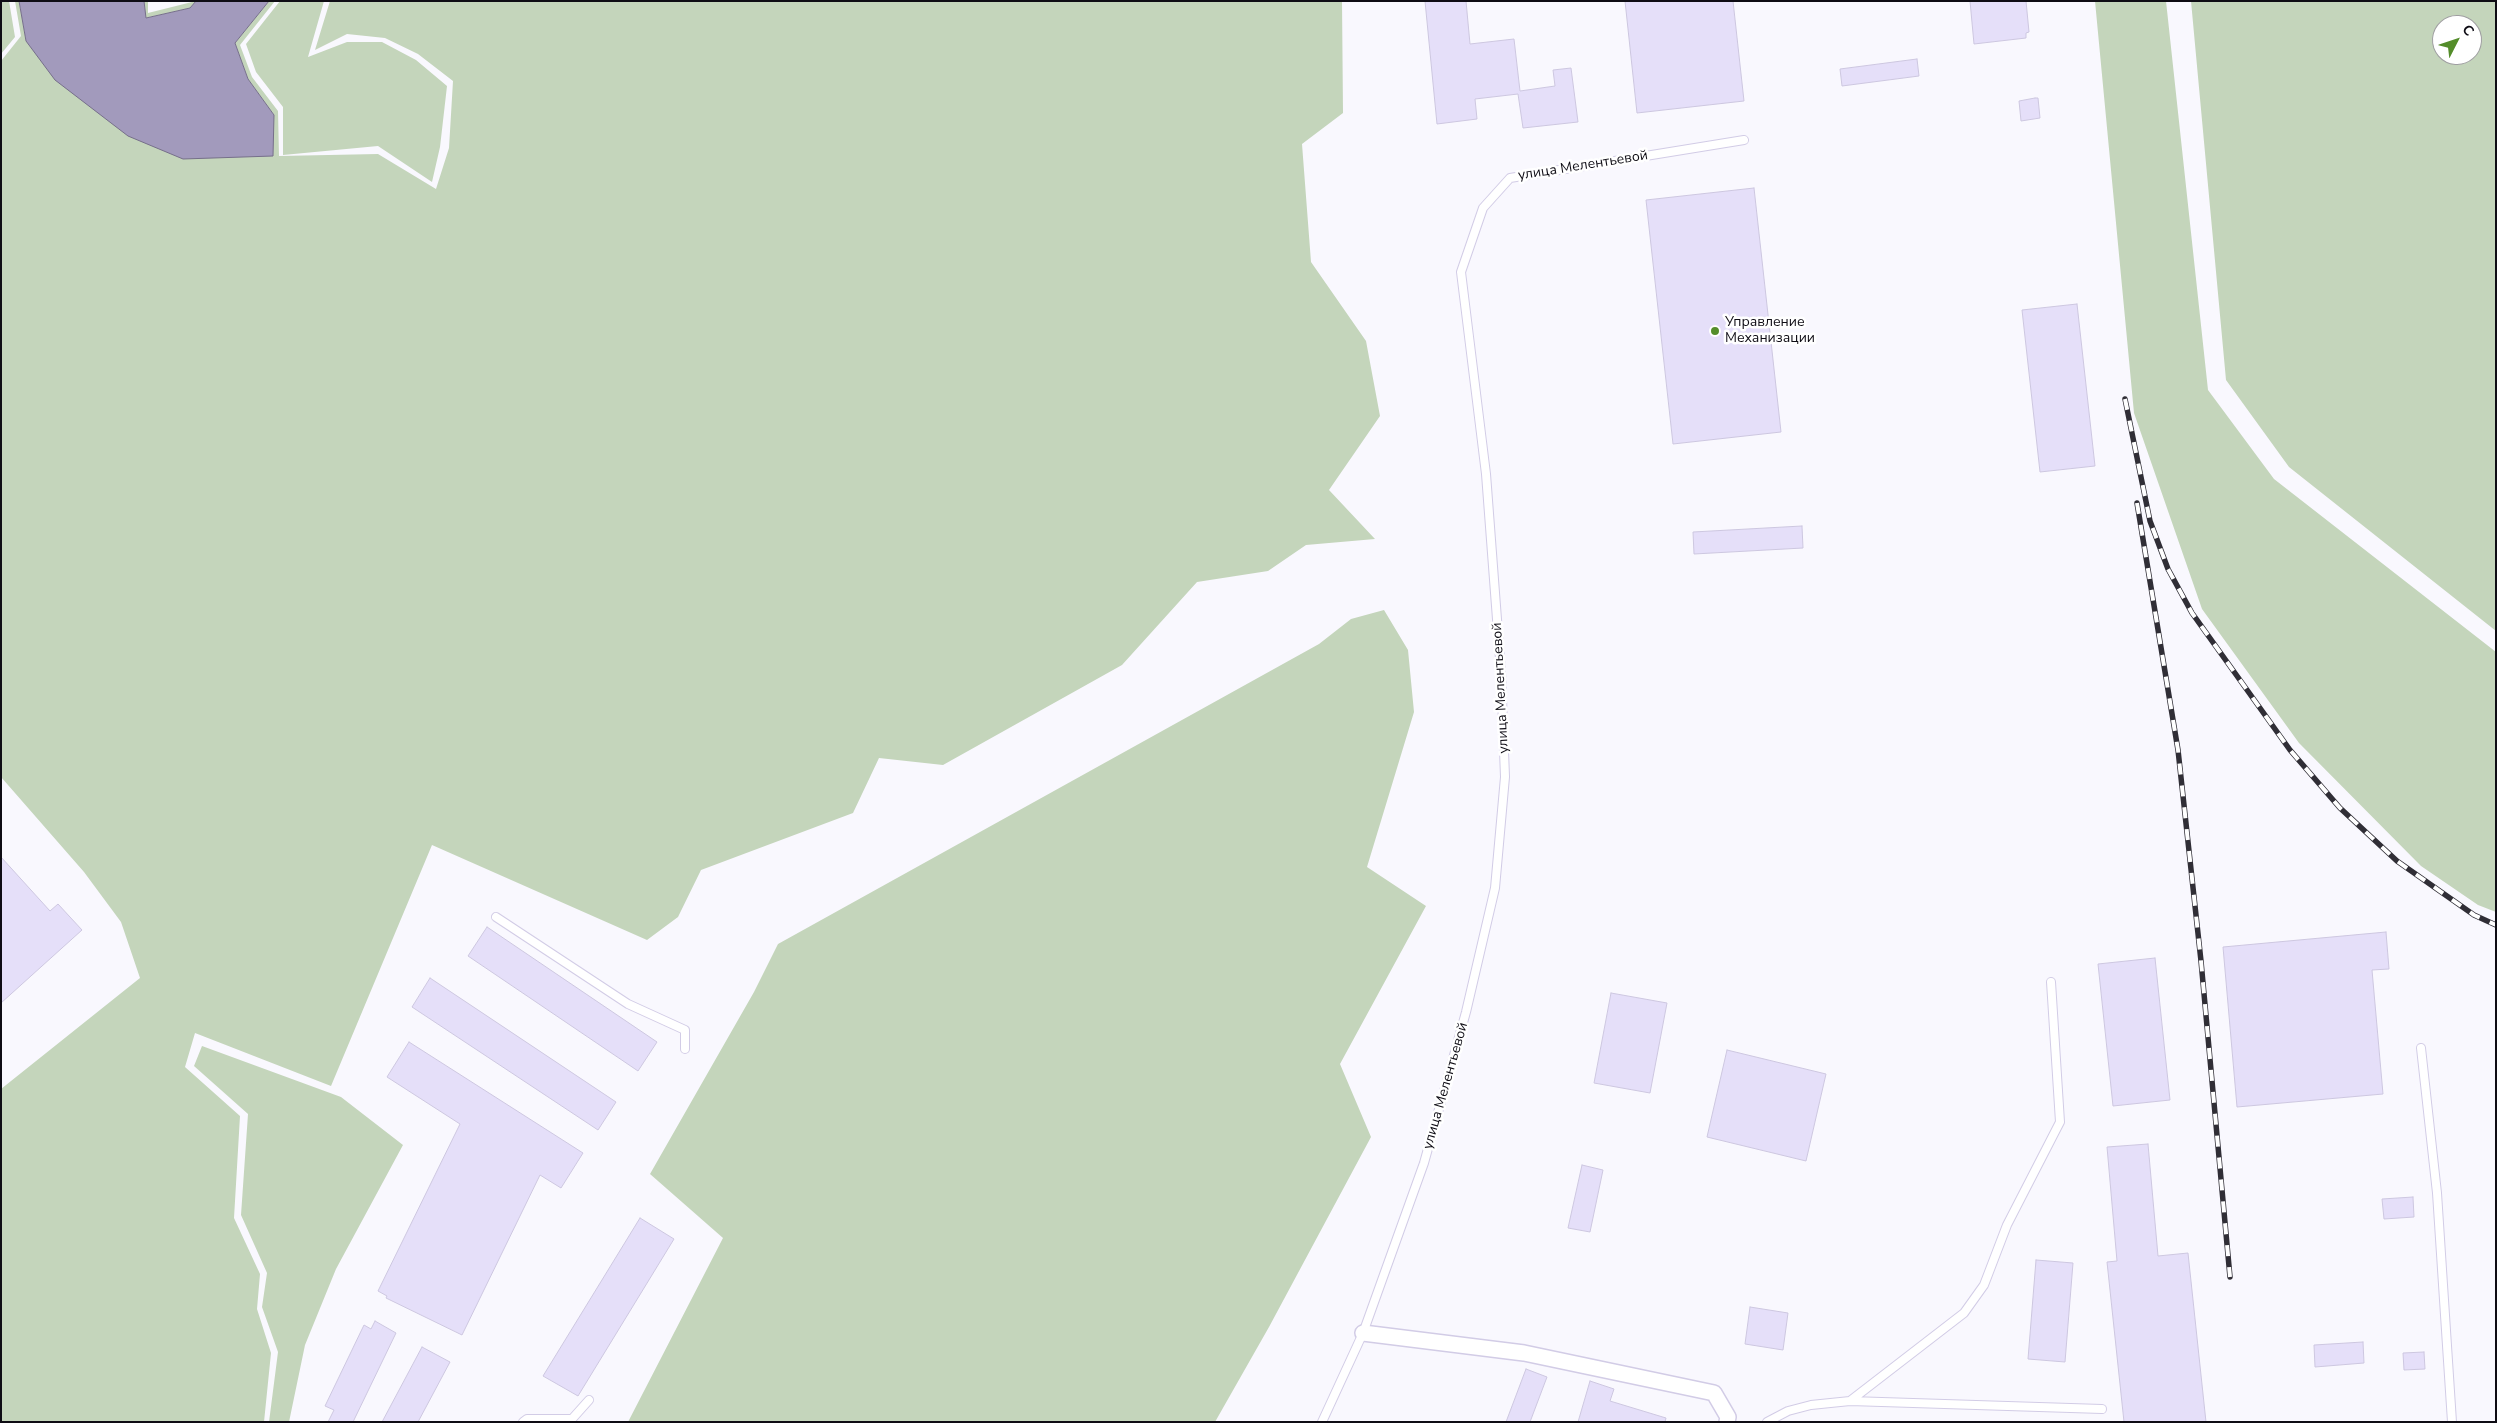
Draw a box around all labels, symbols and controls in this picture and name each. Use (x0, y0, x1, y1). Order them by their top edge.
north arrow (2432, 15, 2482, 65)
text: С (2458, 21, 2478, 40)
street label: улица Мелентьевой (1517, 147, 1649, 185)
place label: Управление Механизации (1725, 315, 1815, 348)
marker: Управление Механизации (1709, 325, 1721, 337)
street label: улица Мелентьевой (1489, 622, 1513, 754)
street label: улица Мелентьевой (1420, 1021, 1472, 1151)

